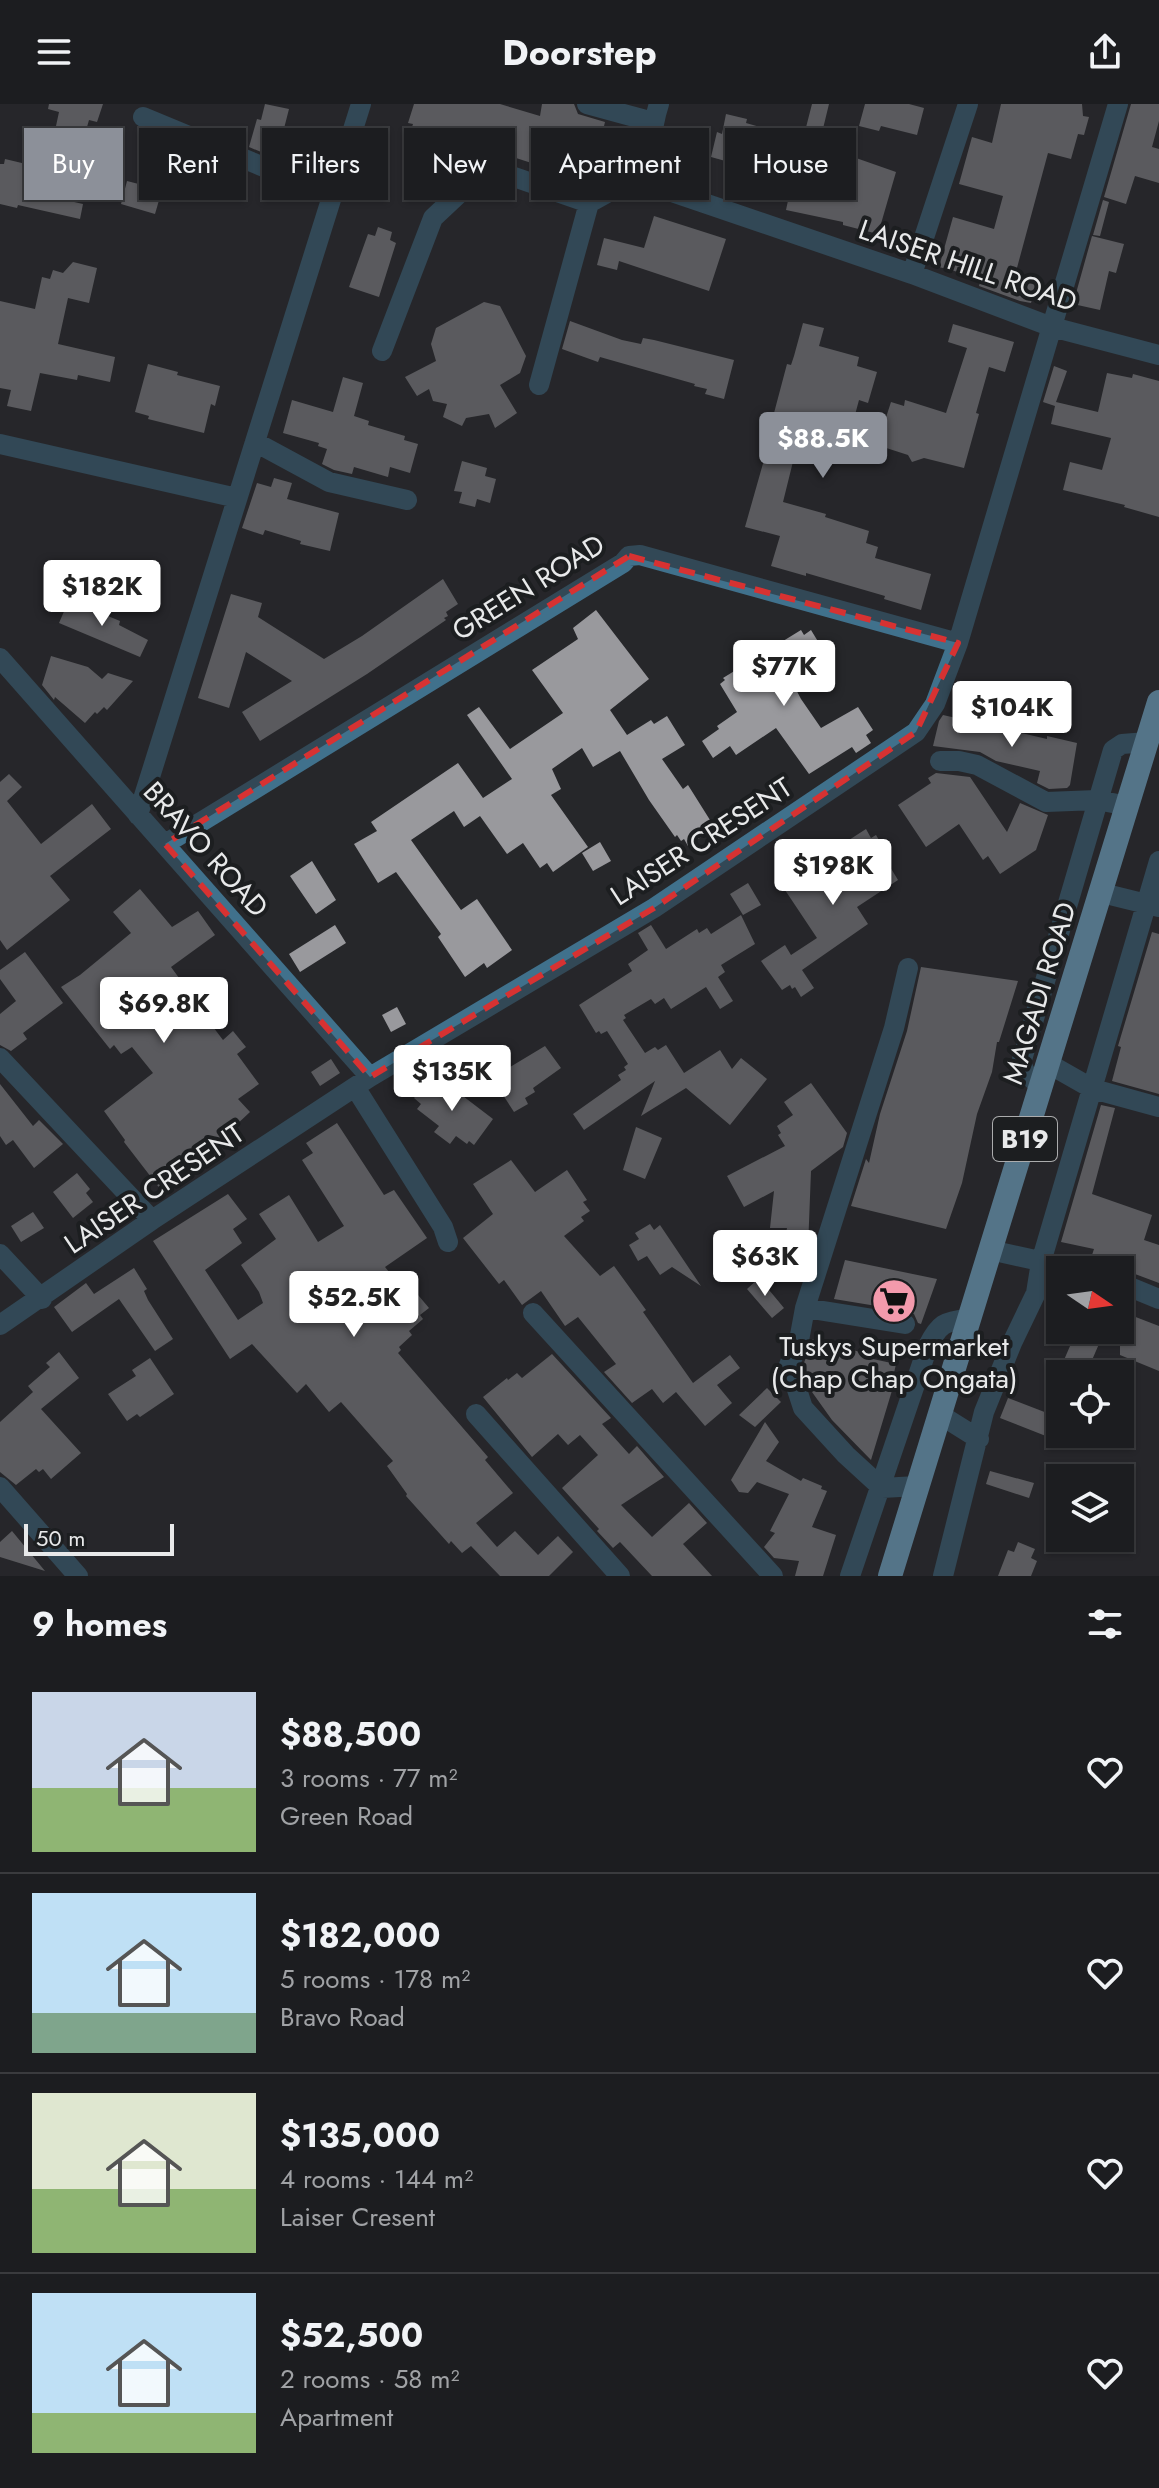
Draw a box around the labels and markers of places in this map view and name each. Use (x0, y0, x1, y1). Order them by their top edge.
pin: $88.5K (758, 412, 888, 480)
pin: $182K (46, 560, 158, 628)
pin: $77K (737, 640, 831, 708)
pin: $104K (956, 681, 1068, 749)
pin: $198K (777, 839, 889, 907)
pin: $69.8K (99, 977, 229, 1045)
pin: $135K (396, 1045, 508, 1113)
pin: $63K (718, 1230, 812, 1298)
pin: $52.5K (289, 1271, 419, 1339)
supermarket icon: Tuskys Supermarket (Chap Chap Ongata) (870, 1277, 918, 1325)
place label: Tuskys Supermarket (Chap Chap Ongata) (770, 1326, 1018, 1399)

